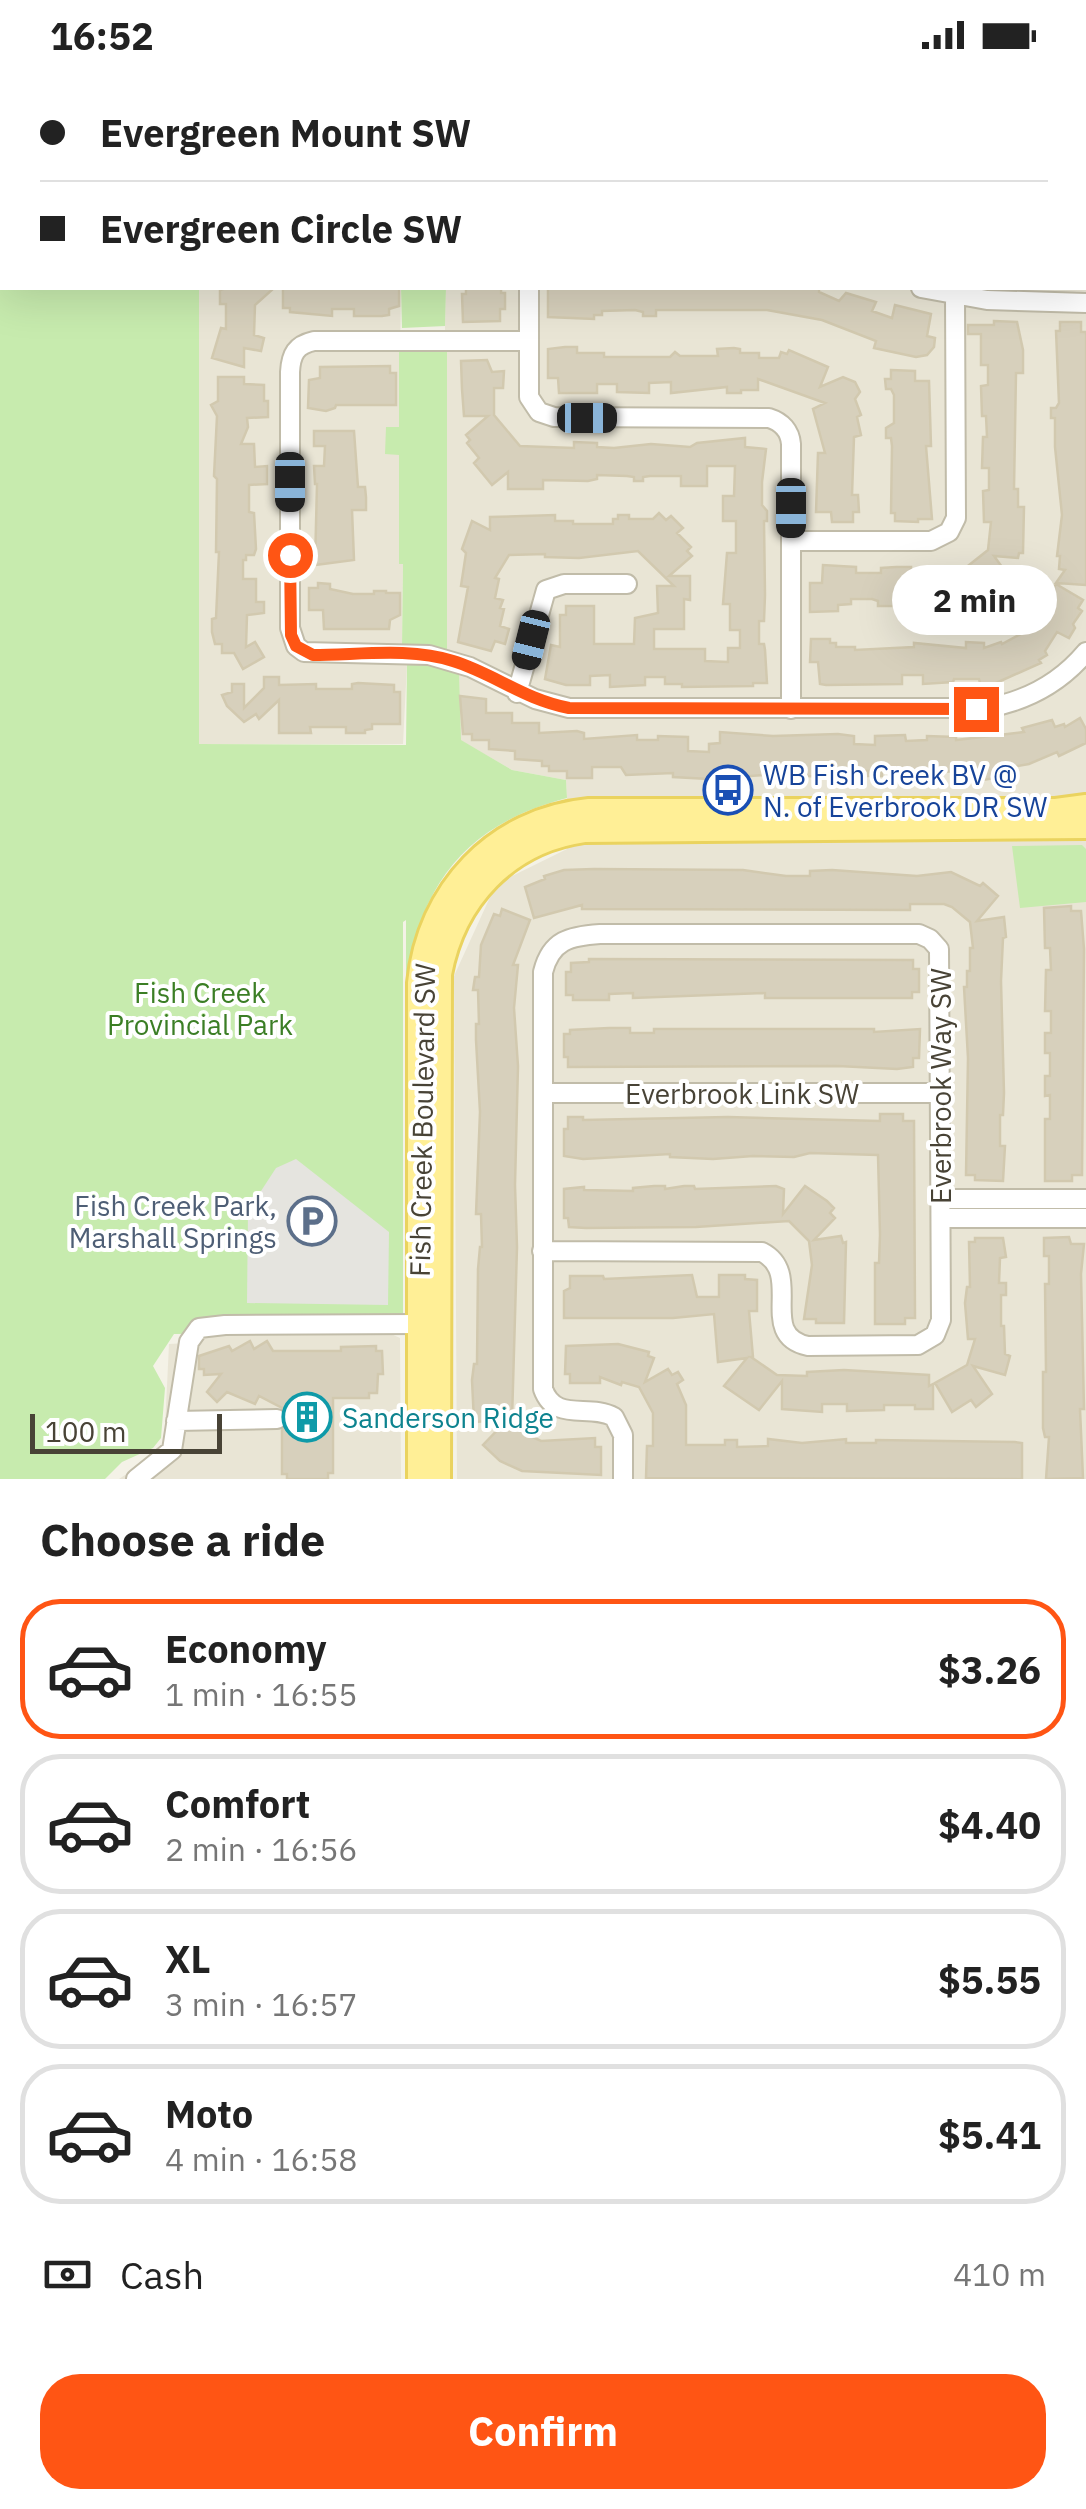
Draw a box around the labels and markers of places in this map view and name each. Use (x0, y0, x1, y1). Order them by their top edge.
place label: WB Fish Creek BV @ N. of Everbrook DR SW (763, 756, 1048, 825)
bus stop icon: WB Fish Creek BV @ N. of Everbrook DR SW (702, 764, 754, 816)
place label: Fish Creek Park, Marshall Springs (69, 1187, 277, 1256)
parking icon: Fish Creek Park, Marshall Springs (286, 1195, 338, 1247)
building icon: Sanderson Ridge (281, 1391, 333, 1443)
place label: Sanderson Ridge (342, 1399, 554, 1436)

